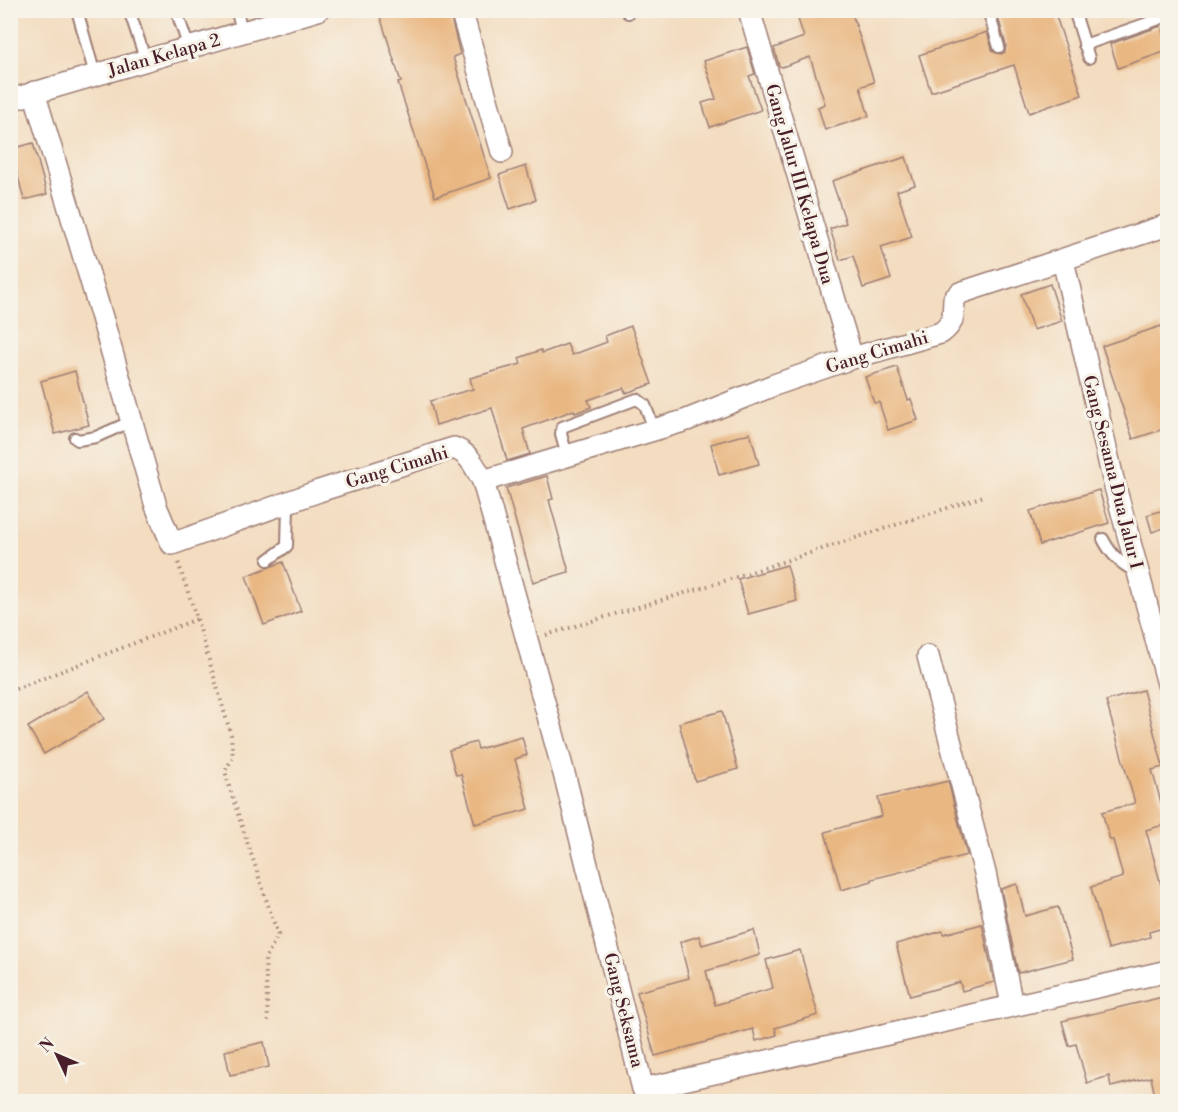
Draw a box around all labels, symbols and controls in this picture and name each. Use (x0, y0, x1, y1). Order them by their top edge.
street label: Jalan Kelapa 2 (104, 28, 223, 83)
street label: Gang Jalur III Kelapa Dua (760, 81, 839, 288)
street label: Gang Cimahi (823, 326, 931, 379)
street label: Gang Sesama Dua Jalur I (1077, 373, 1148, 572)
street label: Gang Cimahi (343, 441, 451, 494)
street label: Gang Seksama (598, 950, 649, 1071)
north arrow (27, 1025, 87, 1085)
text: N (35, 1034, 59, 1057)

